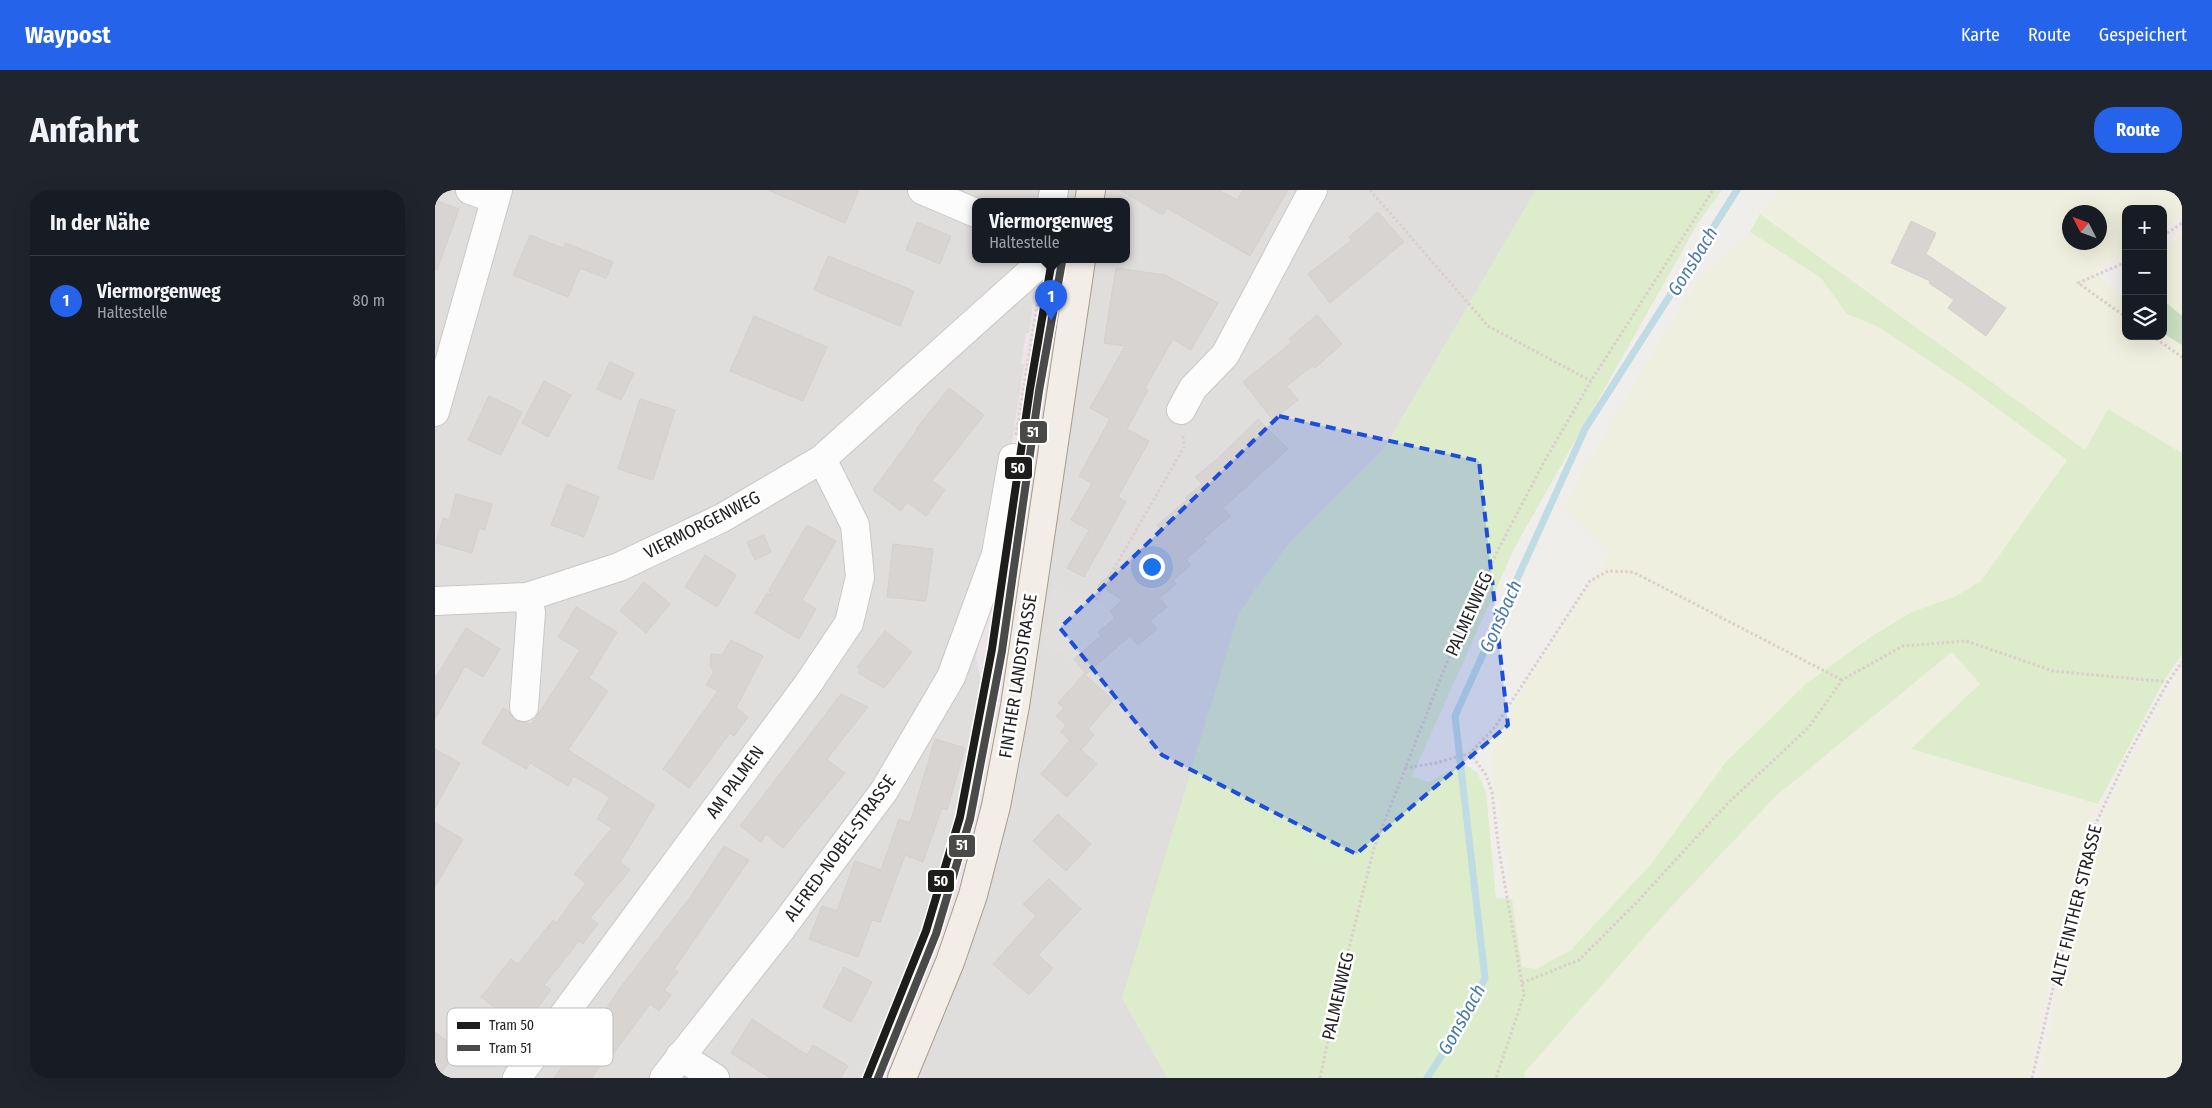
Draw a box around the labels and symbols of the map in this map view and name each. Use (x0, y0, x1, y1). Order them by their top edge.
north arrow (2062, 205, 2107, 250)
water label: Gonsbach (1662, 223, 1722, 300)
pin: 1 (1035, 280, 1067, 321)
line badge: 51 (1019, 420, 1048, 444)
text: 51 (1027, 424, 1039, 441)
line badge: 50 (1004, 456, 1033, 480)
text: 50 (1011, 460, 1026, 477)
street label: VIERMORGENWEG (640, 486, 764, 564)
your location (1139, 554, 1165, 580)
street label: PALMENWEG (1441, 569, 1497, 659)
water label: Gonsbach (1474, 577, 1527, 656)
street label: FINTHER LANDSTRASSE (994, 592, 1042, 760)
street label: AM PALMEN (701, 741, 769, 823)
street label: ALFRED-NOBEL-STRASSE (780, 771, 900, 925)
street label: ALTE FINTHER STRASSE (2045, 823, 2107, 987)
line badge: 51 (948, 834, 976, 858)
text: 51 (956, 837, 968, 854)
line badge: 50 (927, 869, 955, 893)
text: 50 (934, 873, 949, 890)
street label: PALMENWEG (1317, 950, 1359, 1042)
water label: Gonsbach (1433, 980, 1490, 1058)
legend (447, 1008, 613, 1066)
text: Tram 50 (489, 1017, 534, 1034)
text: Tram 51 (489, 1040, 532, 1057)

